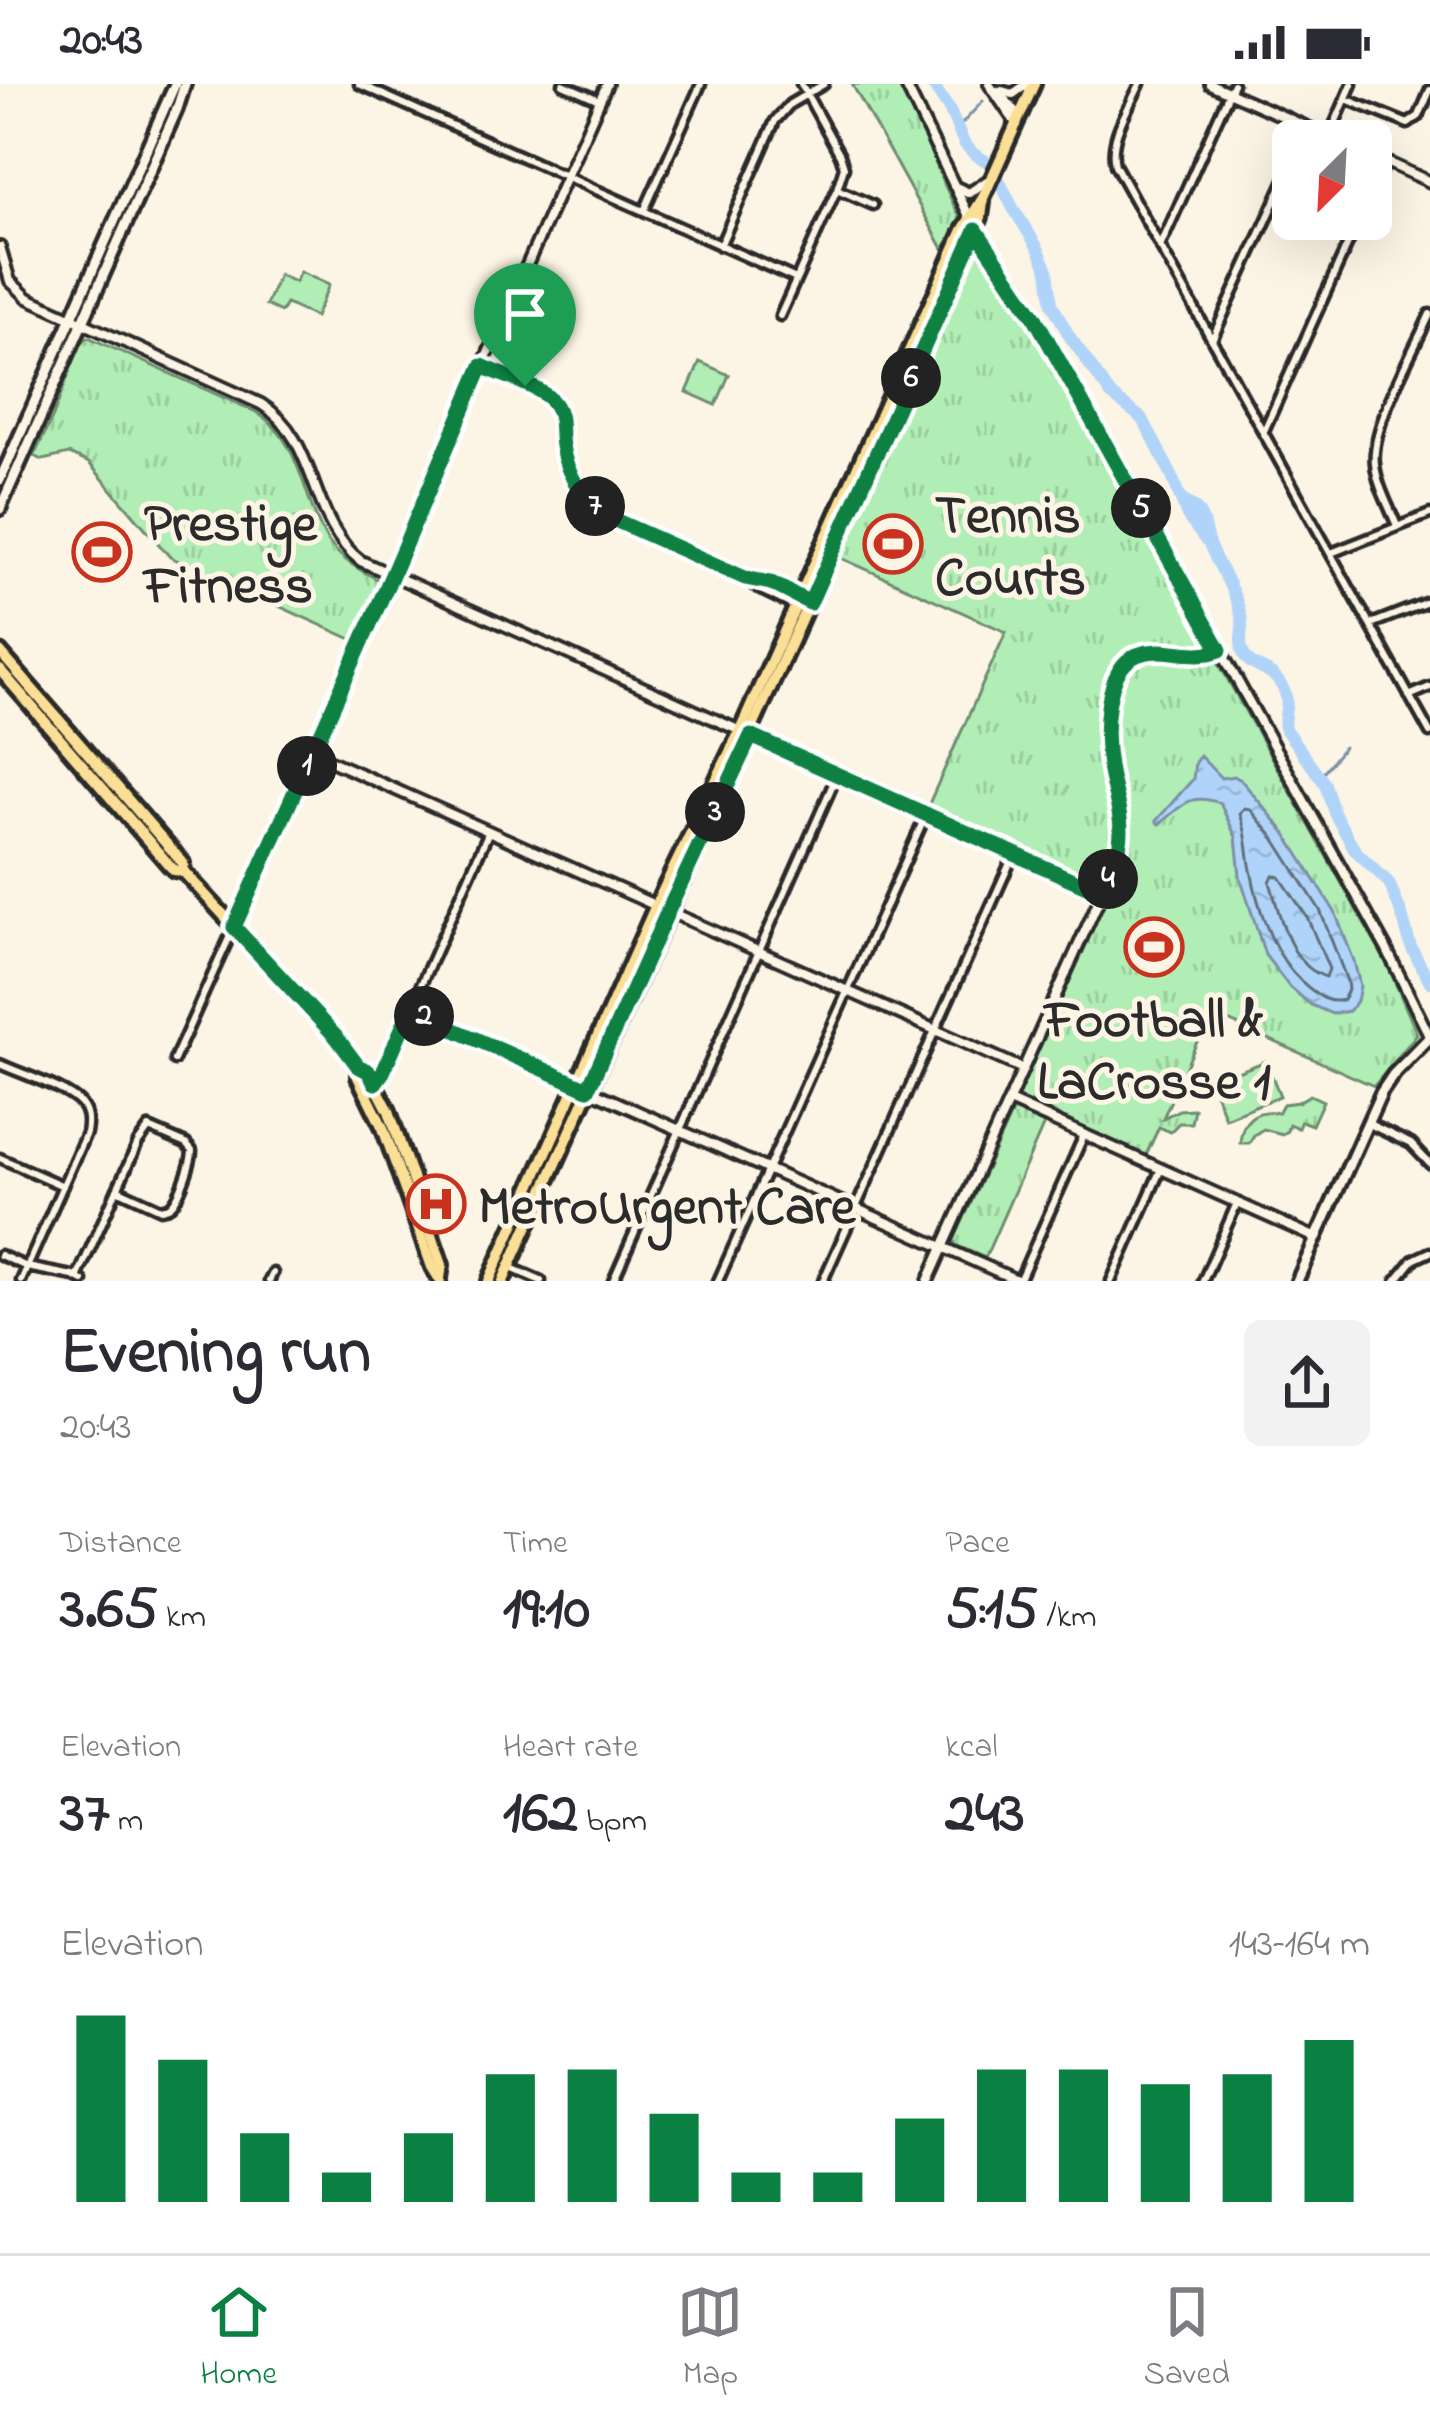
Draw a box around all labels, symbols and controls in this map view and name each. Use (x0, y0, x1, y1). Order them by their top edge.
text: 20:43 (60, 9, 143, 75)
north arrow (1272, 120, 1392, 240)
map controls (1272, 120, 1392, 240)
pin (474, 263, 576, 386)
icon: arrive (492, 281, 558, 347)
pin: 6 (881, 348, 941, 408)
text: 6 (904, 354, 918, 402)
pin: 7 (565, 476, 625, 536)
pin: 5 (1111, 478, 1171, 538)
place label: Tennis Courts (935, 480, 1086, 620)
text: 7 (588, 482, 602, 530)
text: 5 (1132, 484, 1150, 532)
place label: Prestige Fitness (142, 488, 319, 628)
sports icon: Tennis Courts (862, 513, 924, 575)
sports icon: Prestige Fitness (71, 521, 133, 583)
pin: 1 (277, 736, 337, 796)
text: 1 (302, 742, 312, 790)
pin: 3 (685, 782, 745, 842)
text: 3 (708, 788, 722, 836)
pin: 4 (1078, 849, 1138, 909)
text: 4 (1101, 855, 1115, 903)
sports icon: Football & LaCrosse 1 (1123, 916, 1185, 978)
place label: Football & LaCrosse 1 (1037, 984, 1271, 1124)
pin: 2 (394, 986, 454, 1046)
text: 2 (416, 992, 432, 1040)
place label: MetroUrgent Care (478, 1171, 857, 1251)
hospital icon: MetroUrgent Care (405, 1173, 467, 1235)
text: Evening run (60, 1307, 371, 1403)
button: share (1244, 1320, 1370, 1446)
text: 20:43 (60, 1400, 132, 1457)
text: Distance (60, 1520, 182, 1568)
text: Time (503, 1520, 568, 1568)
text: Pace (945, 1520, 1010, 1568)
text: 3.65 (60, 1568, 158, 1655)
text: 19:10 (503, 1568, 590, 1655)
text: 5:15 (945, 1568, 1038, 1655)
text: km (158, 1594, 206, 1642)
text: /km (1038, 1594, 1097, 1642)
text: Elevation (60, 1724, 181, 1772)
text: Heart rate (503, 1724, 638, 1772)
text: kcal (945, 1724, 998, 1772)
text: 37 (60, 1772, 110, 1859)
text: 162 (503, 1772, 578, 1859)
text: 243 (945, 1772, 1025, 1859)
text: m (110, 1798, 143, 1846)
text: bpm (578, 1798, 647, 1846)
text: Elevation (60, 1917, 203, 1974)
text: 143–164 m (1229, 1917, 1370, 1974)
tab: Home (200, 2279, 277, 2399)
tab: Map (677, 2279, 743, 2399)
tab: Saved (1144, 2279, 1230, 2399)

